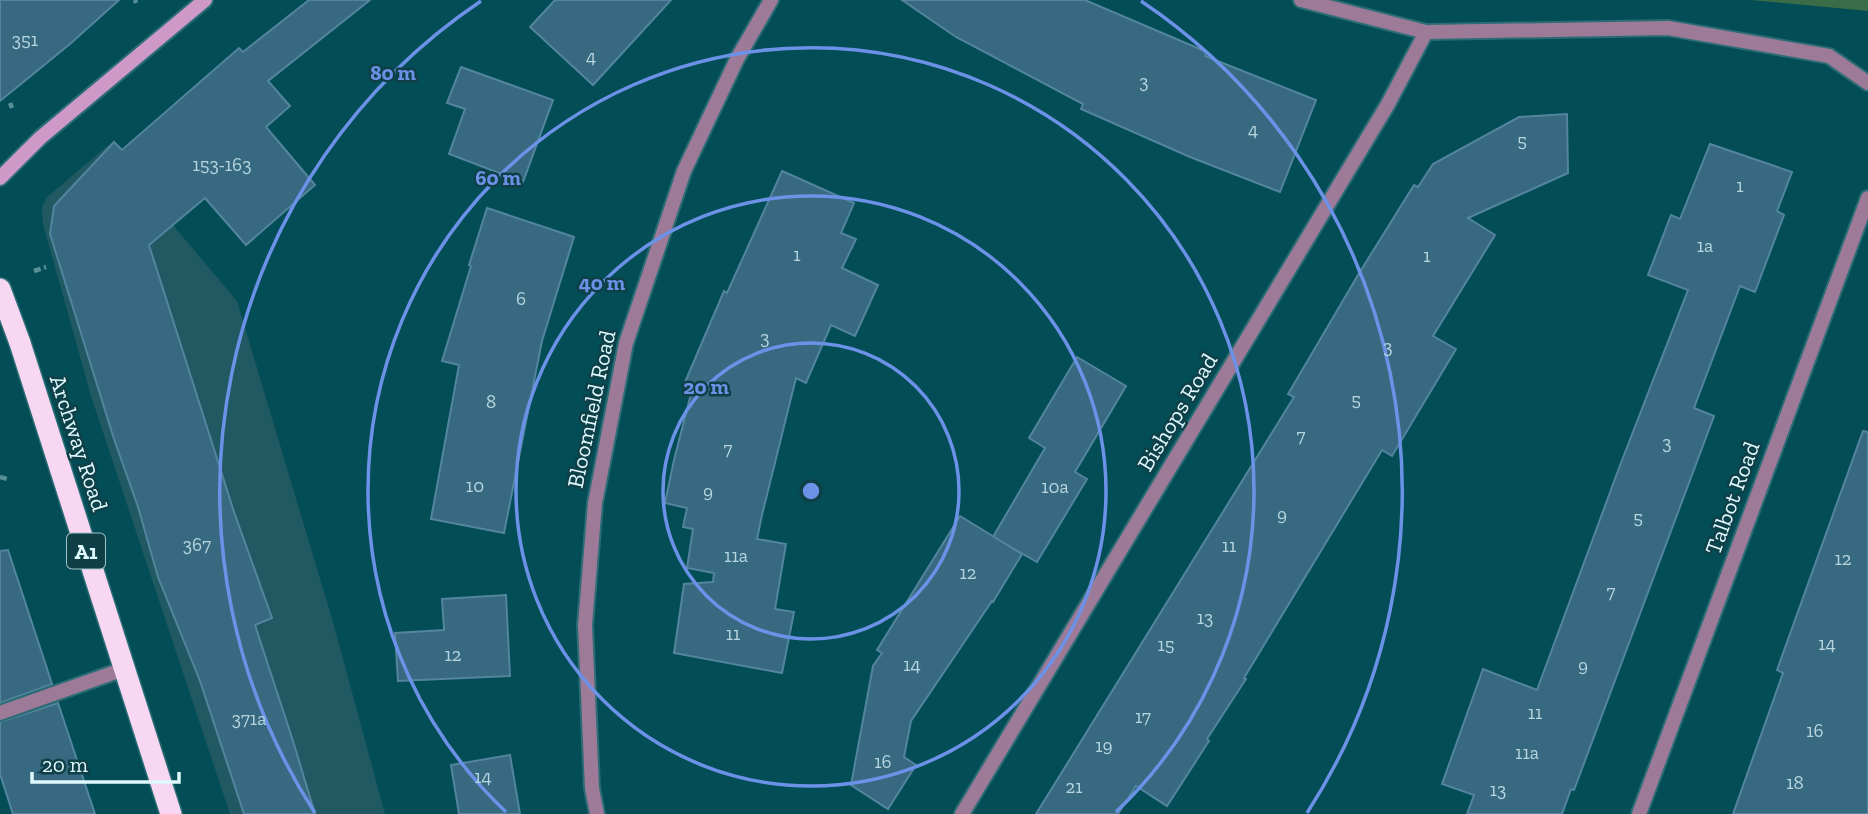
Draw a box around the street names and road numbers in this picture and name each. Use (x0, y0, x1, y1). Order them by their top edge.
street label: Bloomfield Road (561, 327, 621, 490)
street label: Bishops Road (1131, 348, 1223, 476)
street label: Archway Road (44, 371, 114, 515)
street label: Talbot Road (1699, 437, 1765, 558)
road number: A1 (67, 534, 105, 568)

